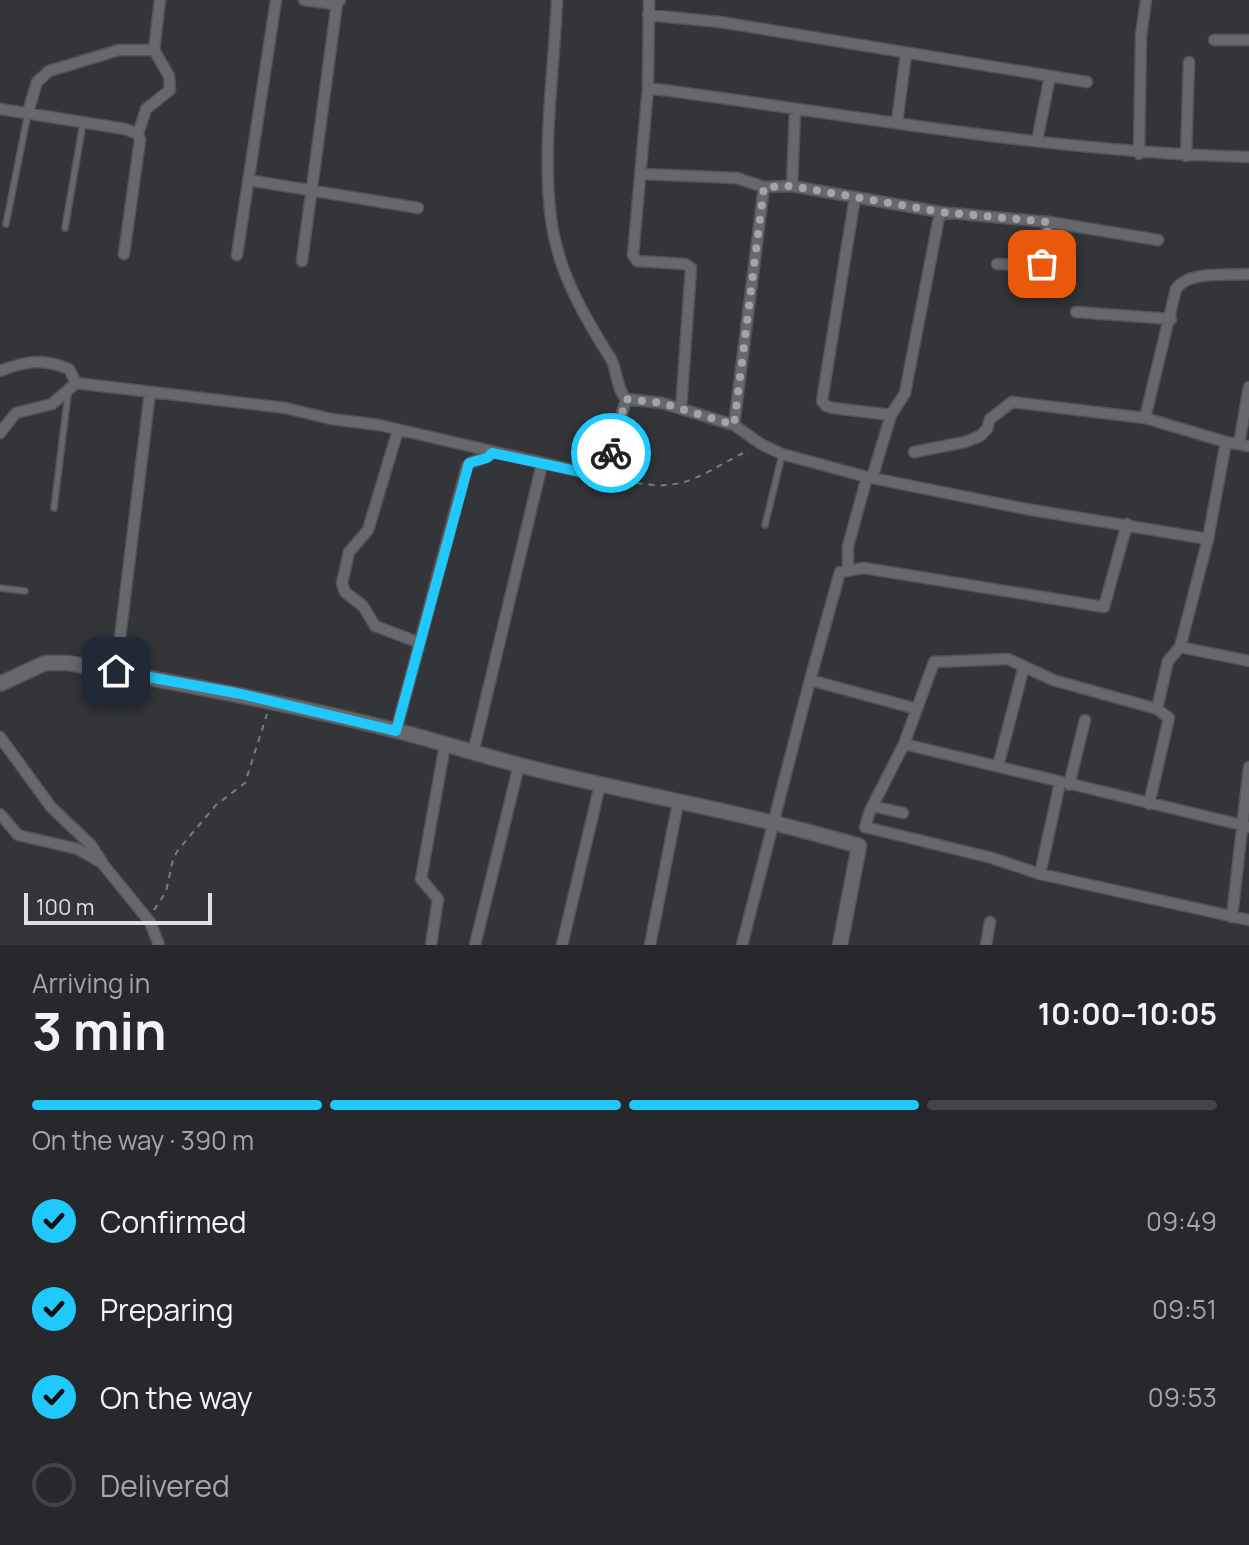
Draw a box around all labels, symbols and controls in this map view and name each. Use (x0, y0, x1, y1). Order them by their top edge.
pin (1008, 230, 1076, 298)
icon: bag (1020, 242, 1064, 286)
courier (571, 413, 651, 493)
icon: bike (589, 431, 633, 475)
pin (82, 637, 150, 705)
icon: home (94, 649, 138, 693)
scale bar (24, 889, 212, 925)
text: 100 m (36, 892, 94, 922)
text: Arriving in (32, 965, 150, 1001)
text: 10:00–10:05 (1038, 993, 1217, 1034)
text: 3 min (32, 995, 167, 1066)
text: On the way · 390 m (32, 1122, 254, 1158)
icon: check (32, 1199, 76, 1243)
text: Confirmed (100, 1201, 247, 1242)
text: 09:49 (1146, 1203, 1217, 1239)
icon: check (32, 1287, 76, 1331)
text: Preparing (100, 1289, 234, 1330)
text: 09:51 (1152, 1291, 1217, 1327)
icon: check (32, 1375, 76, 1419)
text: On the way (100, 1377, 253, 1418)
text: 09:53 (1148, 1379, 1217, 1415)
text: Delivered (100, 1465, 230, 1506)

